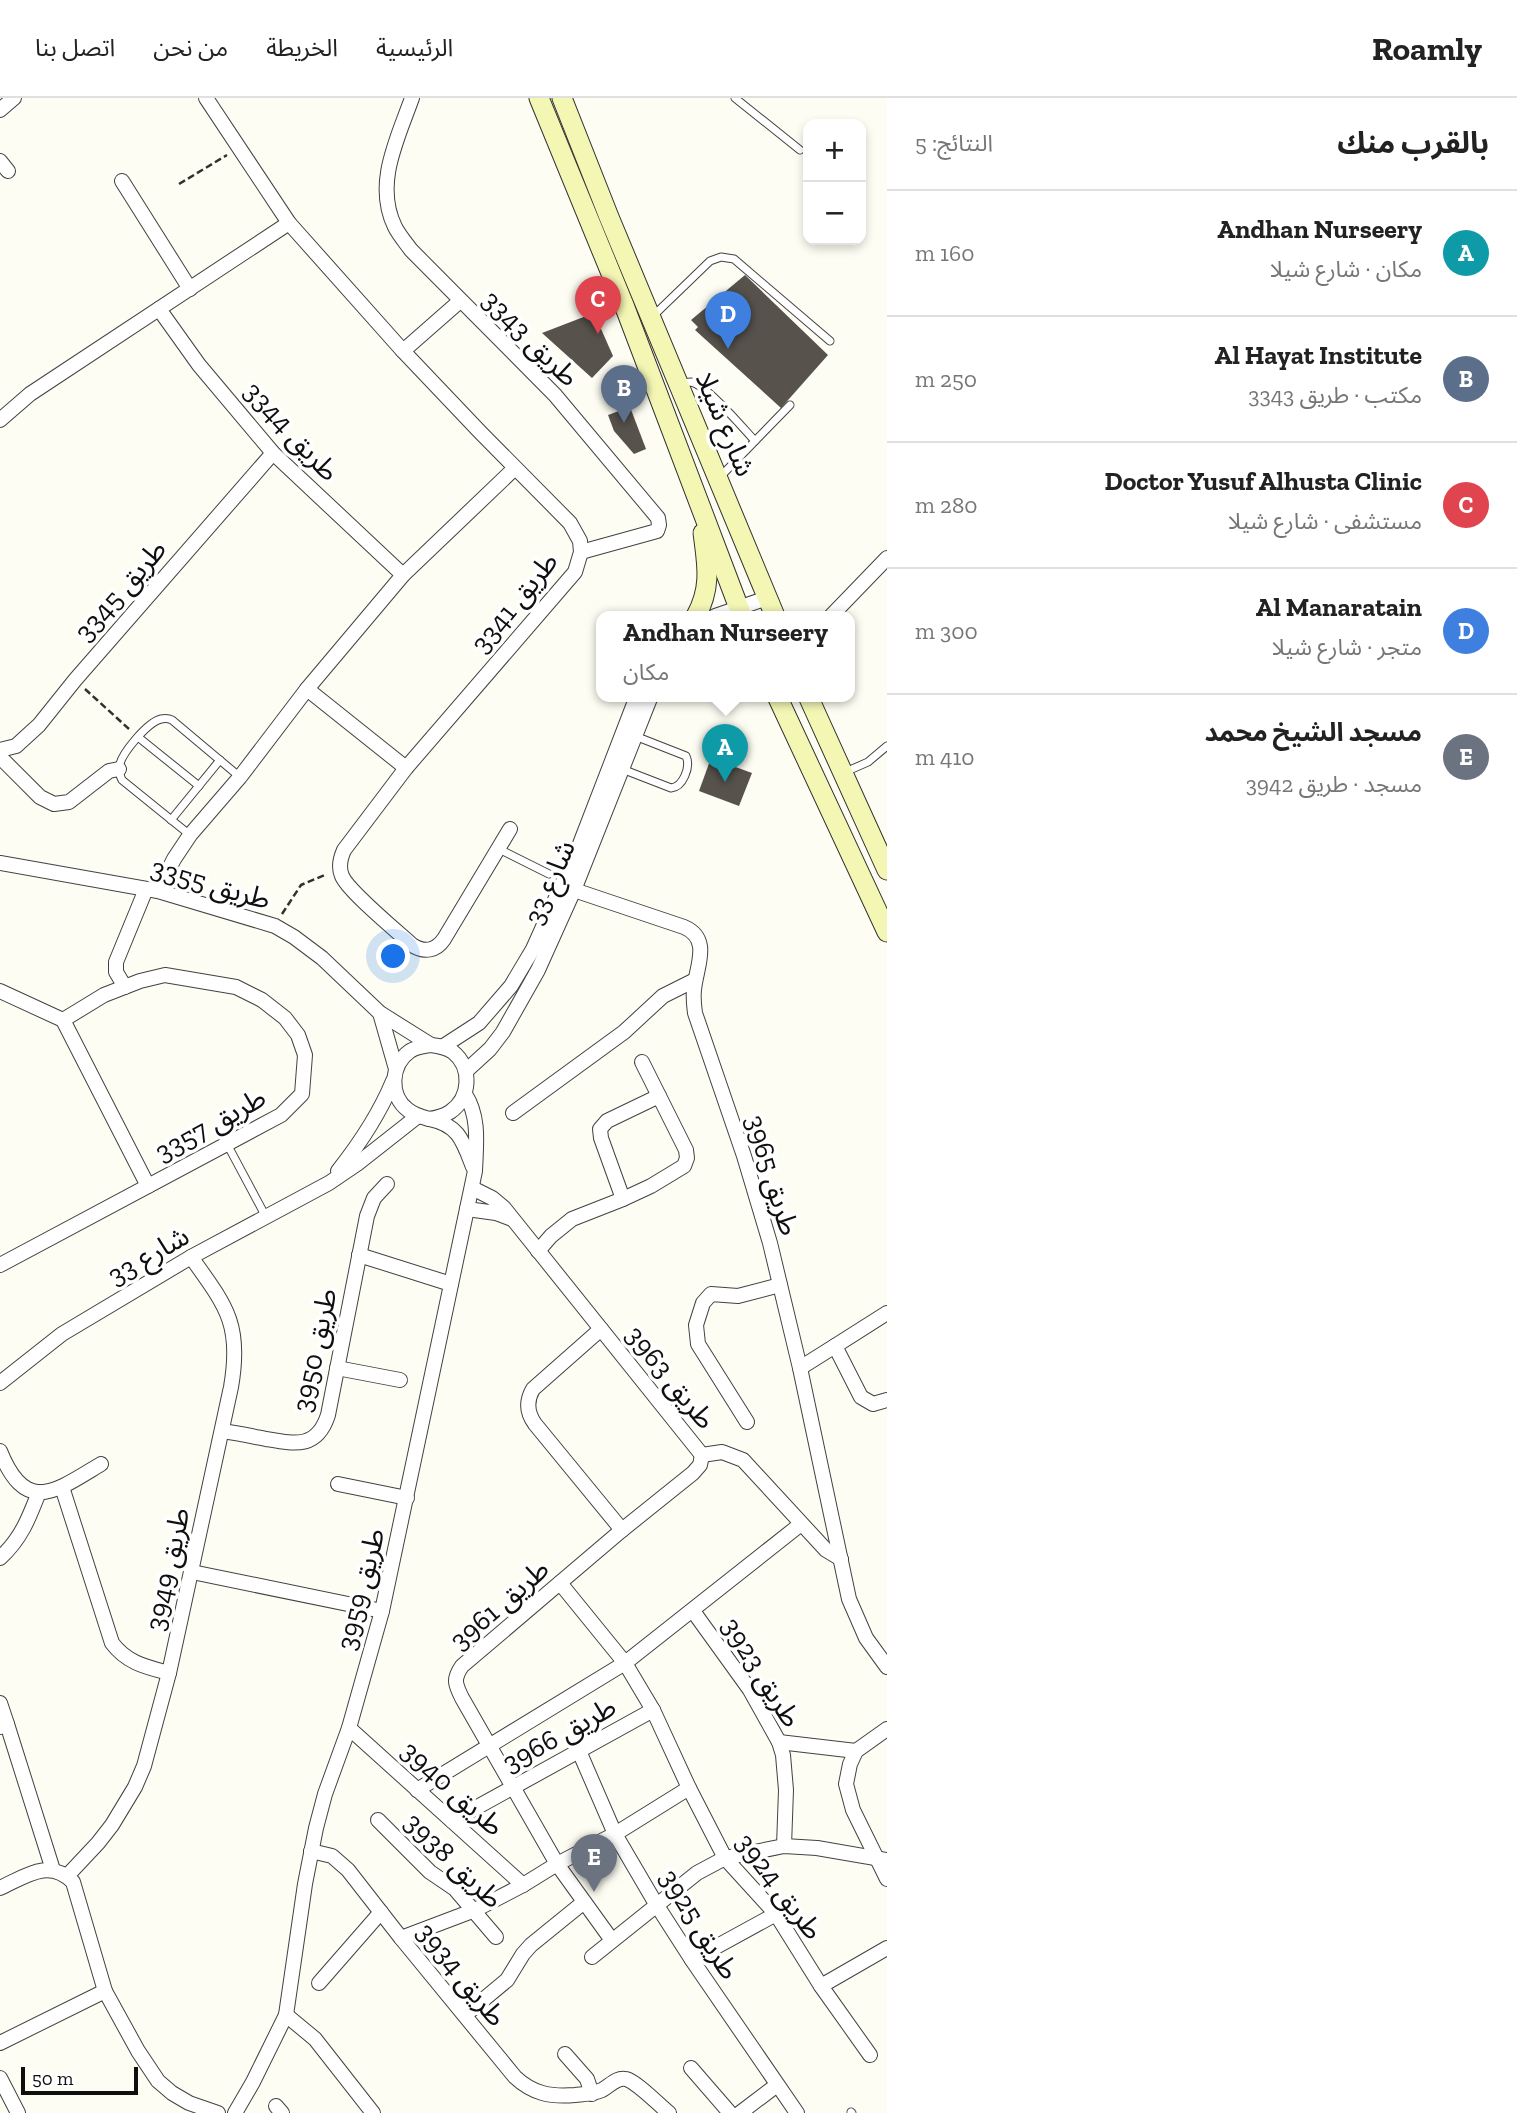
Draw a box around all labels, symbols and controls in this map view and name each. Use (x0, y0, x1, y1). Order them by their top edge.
text: Roamly (1372, 29, 1482, 68)
text: اتصل بنا (35, 33, 115, 62)
text: من نحن (153, 33, 228, 62)
text: الخريطة (266, 33, 338, 62)
text: الرئيسية (376, 33, 453, 62)
map controls (803, 119, 866, 245)
button: + (803, 119, 866, 182)
text: بالقرب منك (1337, 125, 1489, 161)
text: النتائج: 5 (915, 129, 993, 157)
button: − (803, 182, 866, 245)
text: Andhan Nurseery (1217, 213, 1422, 245)
text: 160 m (915, 239, 974, 267)
text: A (1458, 239, 1474, 267)
text: مكان · شارع شيلا (1270, 255, 1422, 283)
pin: C (575, 276, 621, 334)
street label: طريق 3343 (475, 283, 586, 394)
pin: D (705, 291, 751, 349)
text: Al Hayat Institute (1215, 339, 1422, 371)
pin: B (601, 365, 647, 423)
text: 250 m (915, 365, 977, 393)
text: B (1459, 365, 1473, 393)
street label: شارع شيلا (685, 367, 762, 483)
street label: طريق 3344 (237, 375, 346, 489)
text: مكتب · طريق 3343 (1248, 381, 1422, 409)
text: Doctor Yusuf Alhusta Clinic (1105, 465, 1422, 497)
text: 280 m (915, 491, 978, 519)
text: C (1459, 491, 1473, 519)
text: مستشفى · شارع شيلا (1228, 507, 1422, 535)
street label: طريق 3345 (67, 533, 174, 648)
street label: طريق 3341 (464, 545, 566, 660)
text: Al Manaratain (1256, 591, 1422, 623)
popup (596, 611, 855, 702)
text: Andhan Nurseery (623, 616, 828, 648)
text: 300 m (915, 617, 978, 645)
text: D (1458, 617, 1474, 645)
text: متجر · شارع شيلا (1272, 633, 1422, 661)
text: مكان (623, 658, 669, 686)
text: مسجد الشيخ محمد (1204, 716, 1422, 748)
pin: A (702, 724, 748, 782)
text: 410 m (915, 743, 975, 771)
text: E (1459, 743, 1473, 771)
text: مسجد · طريق 3942 (1246, 770, 1422, 798)
street label: شارع 33 (517, 835, 586, 931)
street label: طريق 3355 (147, 851, 274, 917)
your location (376, 939, 410, 973)
street label: طريق 3357 (149, 1081, 272, 1169)
street label: طريق 3965 (738, 1111, 806, 1240)
street label: شارع 33 (102, 1219, 197, 1295)
street label: طريق 3950 (285, 1285, 345, 1415)
street label: طريق 3963 (618, 1319, 722, 1436)
street label: طريق 3949 (138, 1504, 198, 1634)
street label: طريق 3959 (329, 1525, 393, 1654)
street label: طريق 3961 (443, 1552, 556, 1657)
street label: طريق 3923 (714, 1611, 808, 1734)
street label: طريق 3966 (497, 1690, 622, 1780)
street label: طريق 3940 (394, 1734, 511, 1844)
street label: طريق 3938 (397, 1805, 510, 1916)
street label: طريق 3924 (728, 1827, 830, 1947)
pin: E (571, 1834, 617, 1892)
street label: طريق 3925 (652, 1863, 746, 1986)
street label: طريق 3934 (409, 1916, 513, 2033)
scale bar (21, 2064, 138, 2096)
text: 50 m (32, 2067, 73, 2090)

